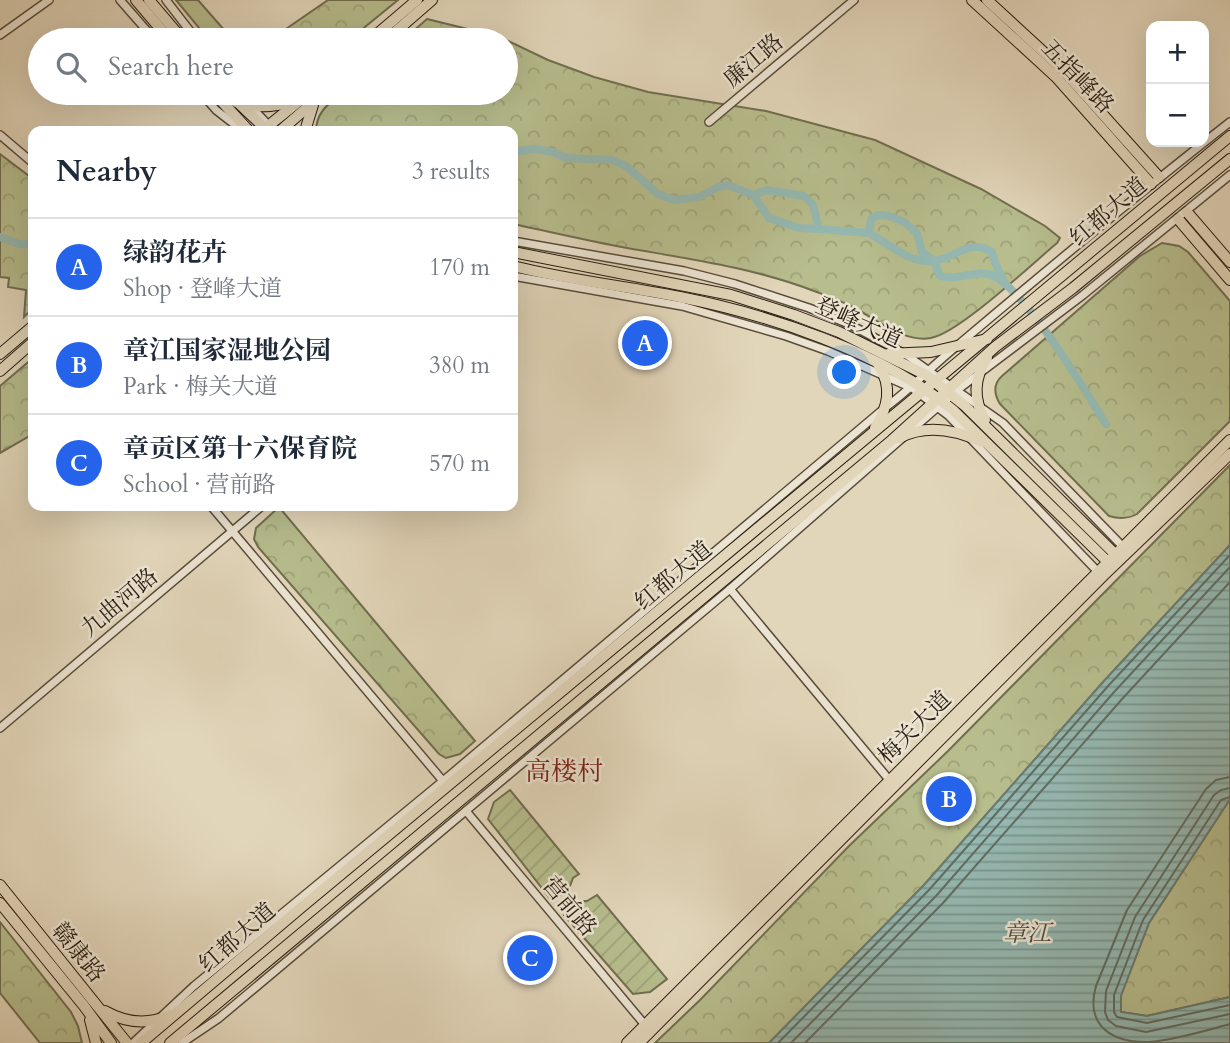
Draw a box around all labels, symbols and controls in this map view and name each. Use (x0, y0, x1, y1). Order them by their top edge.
map controls (1146, 21, 1209, 147)
button: + (1146, 21, 1209, 84)
street label: 廉江路 (717, 26, 790, 94)
search box (28, 28, 518, 105)
street label: 五指峰路 (1035, 32, 1121, 120)
icon: search (52, 48, 90, 86)
text: Search here (108, 49, 234, 84)
button: − (1146, 84, 1209, 147)
text: Nearby (56, 151, 157, 192)
text: 3 results (412, 156, 490, 187)
street label: 红都大道 (1063, 170, 1154, 253)
text: 绿韵花卉 (123, 235, 227, 270)
text: A (70, 252, 88, 283)
text: 170 m (429, 252, 490, 283)
text: Shop · 登峰大道 (123, 273, 282, 304)
street label: 登峰大道 (810, 290, 907, 355)
pin: A (622, 317, 668, 369)
text: 章江国家湿地公园 (123, 333, 331, 368)
text: B (71, 350, 87, 381)
text: 380 m (429, 350, 490, 381)
your location (827, 355, 861, 389)
text: Park · 梅关大道 (123, 371, 277, 402)
text: 章贡区第十六保育院 (123, 431, 357, 466)
text: C (70, 448, 88, 479)
text: 570 m (429, 448, 490, 479)
text: School · 营前路 (123, 469, 276, 500)
street label: 红都大道 (628, 534, 719, 617)
street label: 九曲河路 (74, 561, 165, 644)
street label: 梅关大道 (871, 684, 958, 771)
district label: 高楼村 (525, 754, 603, 789)
pin: B (926, 773, 972, 825)
street label: 营前路 (536, 870, 604, 943)
street label: 红都大道 (192, 896, 282, 979)
street label: 赣康路 (45, 916, 112, 989)
water label: 章江 (1003, 917, 1054, 950)
pin: C (507, 932, 553, 984)

